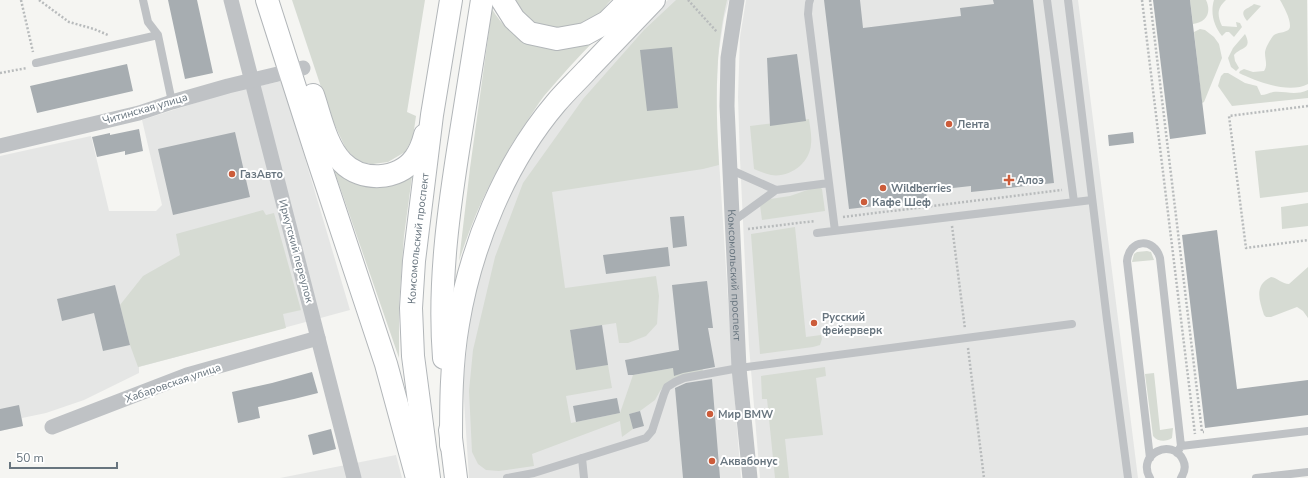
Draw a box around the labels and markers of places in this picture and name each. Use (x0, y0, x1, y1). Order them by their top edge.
place label: Лента (957, 117, 989, 132)
marker: Лента (944, 119, 954, 129)
place label: ГазАвто (240, 167, 283, 182)
marker: ГазАвто (227, 169, 237, 179)
place label: Алоэ (1017, 173, 1044, 188)
marker: Алоэ (1004, 175, 1014, 185)
place label: Wildberries (891, 181, 951, 196)
marker: Wildberries (878, 183, 888, 193)
place label: Кафе Шеф (872, 195, 931, 210)
marker: Кафе Шеф (859, 197, 869, 207)
place label: Русский фейерверк (822, 310, 883, 338)
marker: Русский фейерверк (809, 318, 819, 328)
place label: Мир BMW (718, 407, 774, 422)
marker: Мир BMW (705, 409, 715, 419)
place label: Аквабонус (720, 454, 778, 469)
marker: Аквабонус (707, 456, 717, 466)

